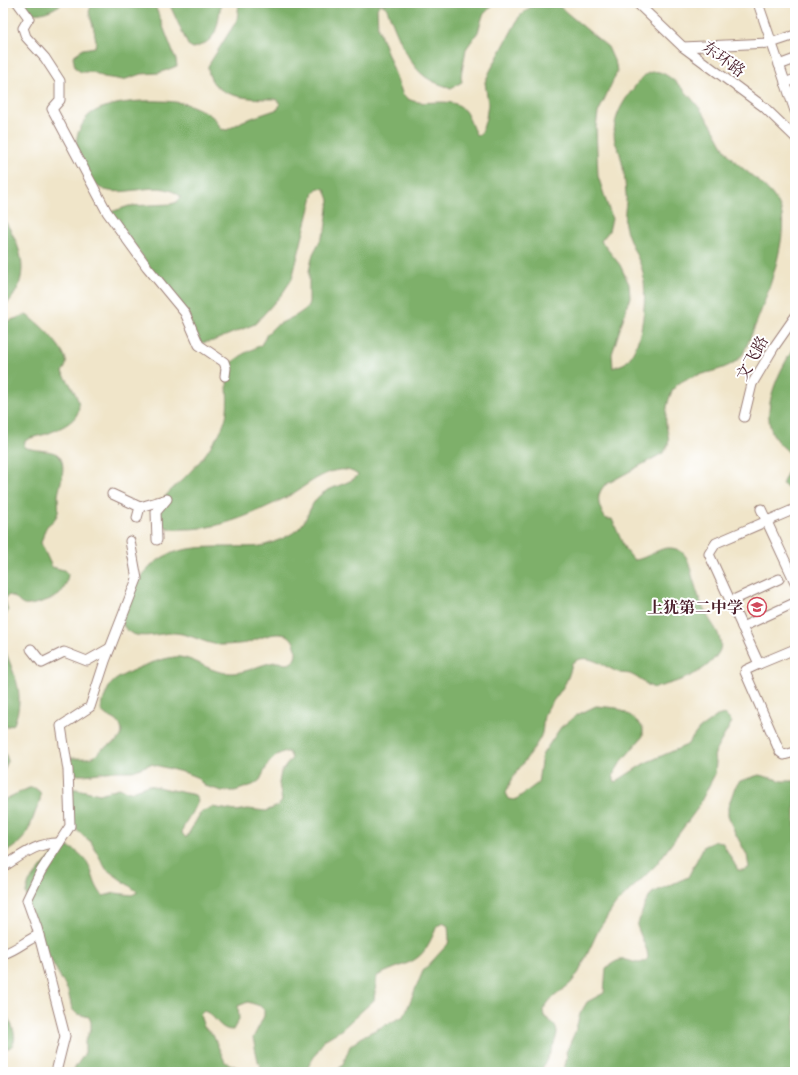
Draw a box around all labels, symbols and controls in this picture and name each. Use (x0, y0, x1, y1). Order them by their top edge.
street label: 东环路 (699, 37, 749, 81)
street label: 文飞路 (732, 332, 772, 384)
school or university icon: 上犹第二中学 (746, 596, 768, 618)
place label: 上犹第二中学 (647, 598, 743, 617)

